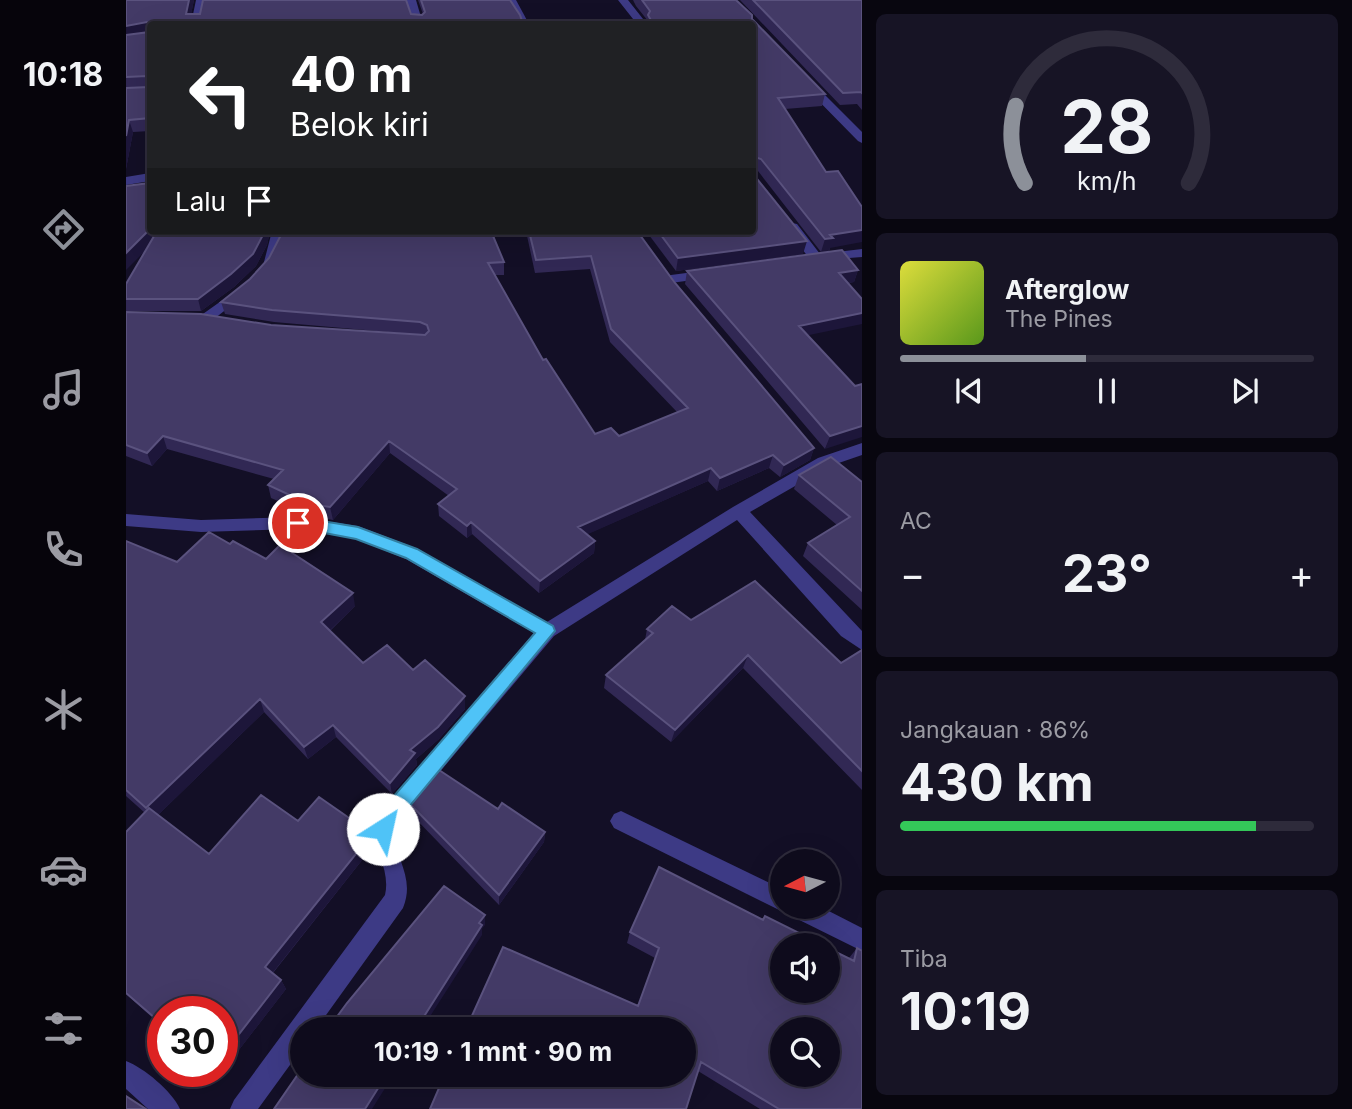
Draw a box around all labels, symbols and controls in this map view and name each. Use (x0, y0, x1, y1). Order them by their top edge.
text: 40 m (290, 45, 413, 104)
icon: left (175, 49, 266, 140)
text: 10:18 (23, 55, 103, 94)
text: 28 (1060, 82, 1154, 171)
text: Belok kiri (290, 105, 429, 144)
text: km/h (1077, 165, 1137, 195)
icon: arrive (240, 182, 278, 220)
text: Lalu (175, 186, 226, 217)
icon: directions (39, 205, 88, 254)
text: Afterglow (1005, 274, 1129, 305)
text: The Pines (1005, 305, 1113, 333)
icon: music (39, 365, 88, 414)
icon: previous (950, 372, 988, 410)
icon: pause (1088, 372, 1126, 410)
icon: next (1226, 372, 1264, 410)
pin (268, 493, 328, 553)
icon: arrive (279, 504, 317, 542)
text: AC (900, 507, 932, 535)
icon: phone (39, 525, 88, 574)
text: 23° (1062, 542, 1152, 605)
text: − (900, 551, 925, 597)
text: + (1289, 551, 1314, 597)
icon: climate (39, 685, 88, 734)
text: Jangkauan · 86% (900, 716, 1090, 744)
text: 430 km (900, 751, 1094, 814)
position arrow (346, 792, 420, 866)
icon: car (39, 845, 88, 894)
north arrow (770, 849, 840, 919)
map controls (770, 849, 840, 1087)
button: sound (770, 933, 840, 1003)
text: Tiba (900, 945, 948, 973)
text: 10:19 (900, 980, 1031, 1043)
speed limit sign: 30 (147, 996, 238, 1087)
icon: filters (39, 1004, 88, 1053)
button: search (770, 1017, 840, 1087)
text: 10:19 · 1 mnt · 90 m (374, 1036, 612, 1067)

